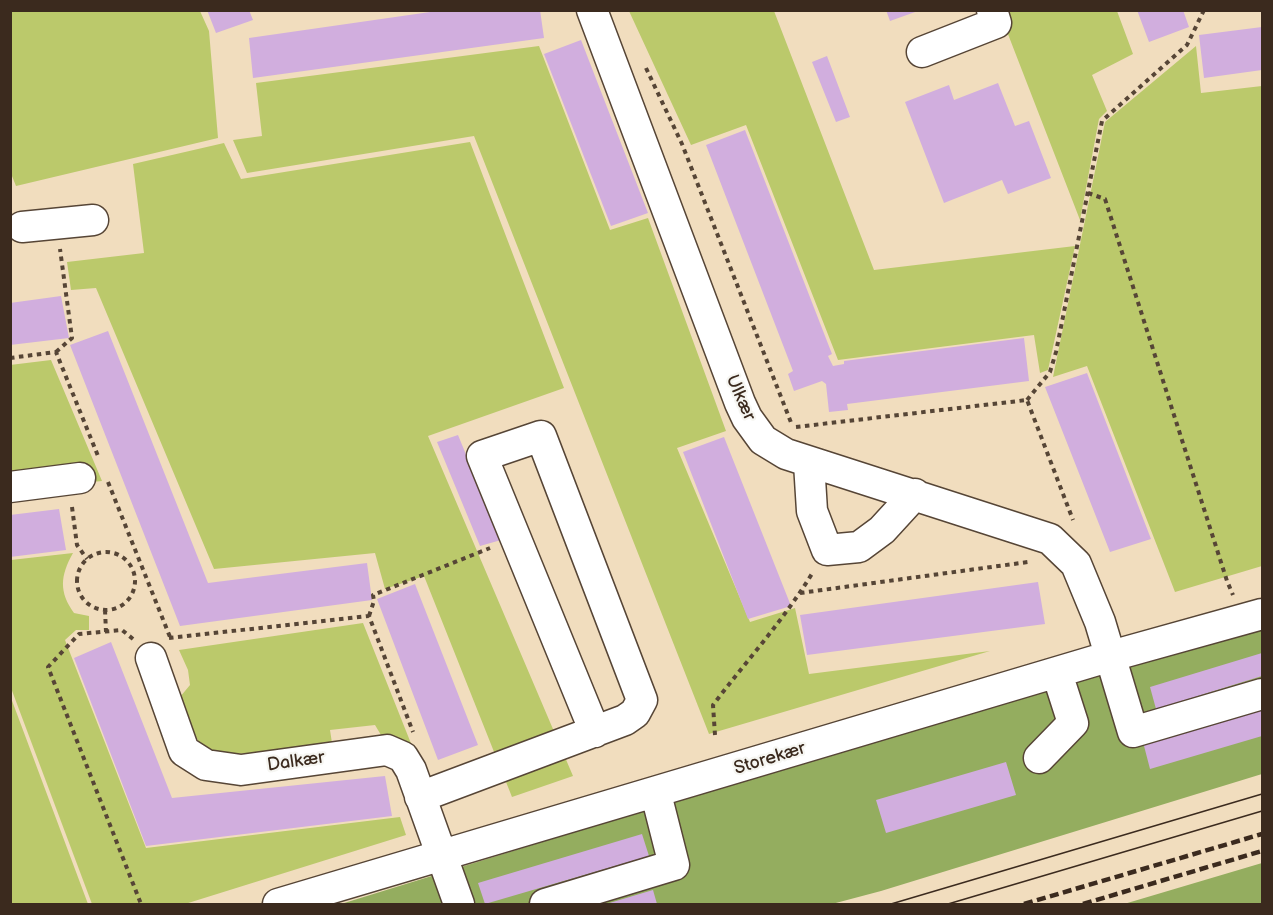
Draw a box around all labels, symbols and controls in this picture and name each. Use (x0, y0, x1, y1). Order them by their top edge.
street label: Ulkær (720, 372, 760, 424)
street label: Storekær (732, 738, 808, 780)
street label: Dalkær (266, 747, 326, 777)

